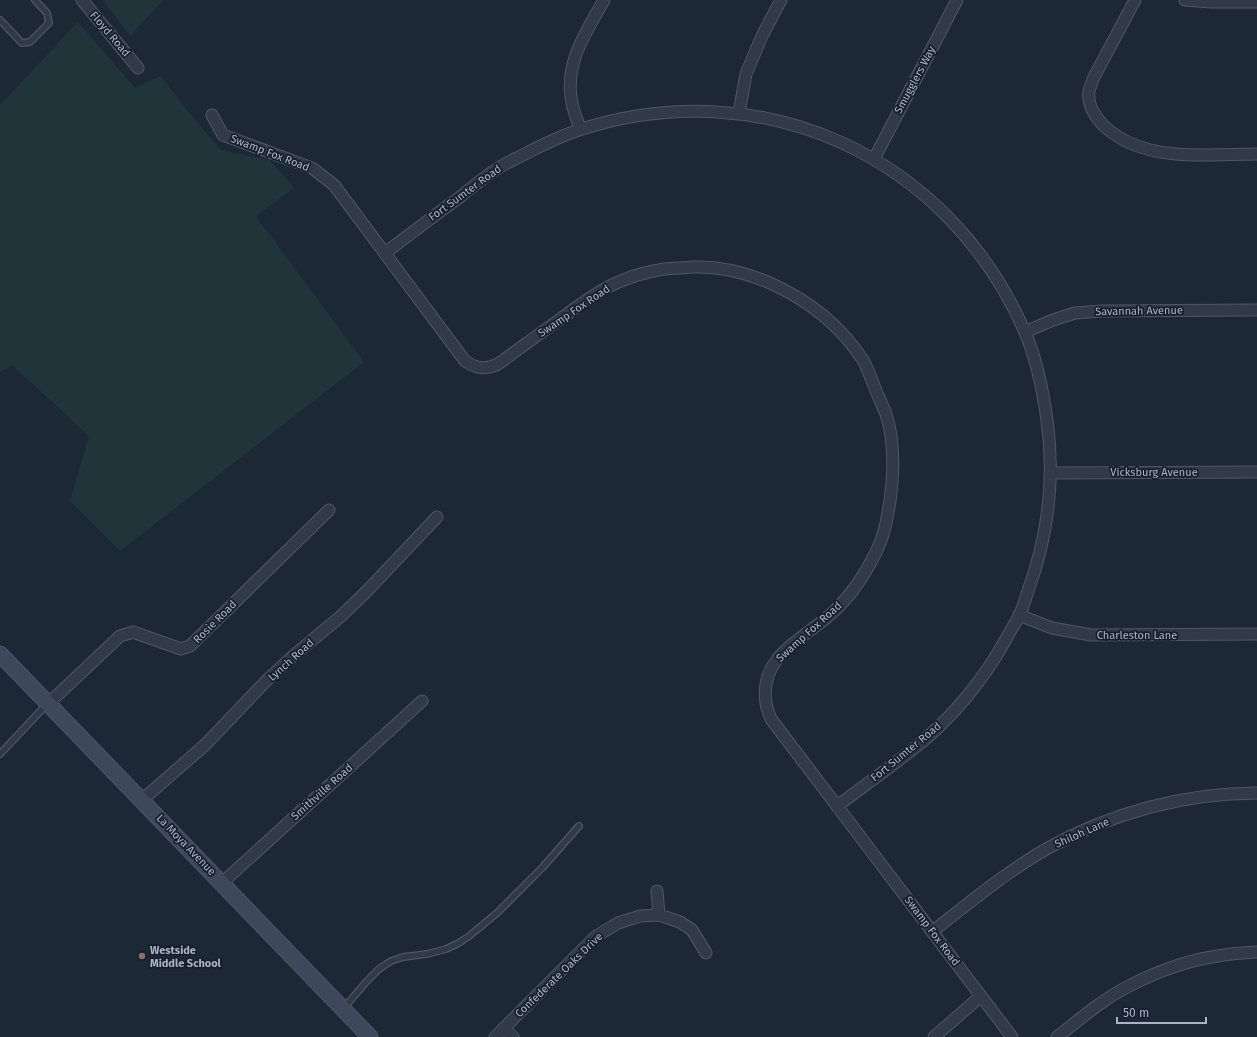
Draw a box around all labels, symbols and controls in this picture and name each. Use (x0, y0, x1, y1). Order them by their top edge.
street label: Floyd Road (87, 9, 133, 59)
street label: Smugglers Way (892, 44, 939, 116)
street label: Swamp Fox Road (229, 132, 311, 174)
street label: Fort Sumter Road (426, 162, 504, 224)
street label: Swamp Fox Road (536, 282, 612, 340)
street label: Savannah Avenue (1095, 304, 1183, 318)
street label: Vicksburg Avenue (1110, 466, 1198, 479)
street label: Rosie Road (191, 598, 239, 646)
street label: Swamp Fox Road (774, 599, 844, 665)
street label: Charleston Lane (1097, 629, 1177, 642)
street label: Lynch Road (266, 636, 316, 684)
street label: Fort Sumter Road (868, 720, 944, 784)
street label: Smithville Road (289, 761, 355, 823)
street label: La Moya Avenue (154, 812, 218, 878)
street label: Shiloh Lane (1053, 815, 1111, 851)
street label: Swamp Fox Road (902, 894, 962, 968)
street label: Confederate Oaks Drive (513, 930, 605, 1020)
place label: Westside Middle School (150, 944, 222, 970)
marker: Westside Middle School (137, 951, 147, 961)
scale bar (1117, 999, 1206, 1025)
text: 50 m (1123, 1006, 1149, 1020)

